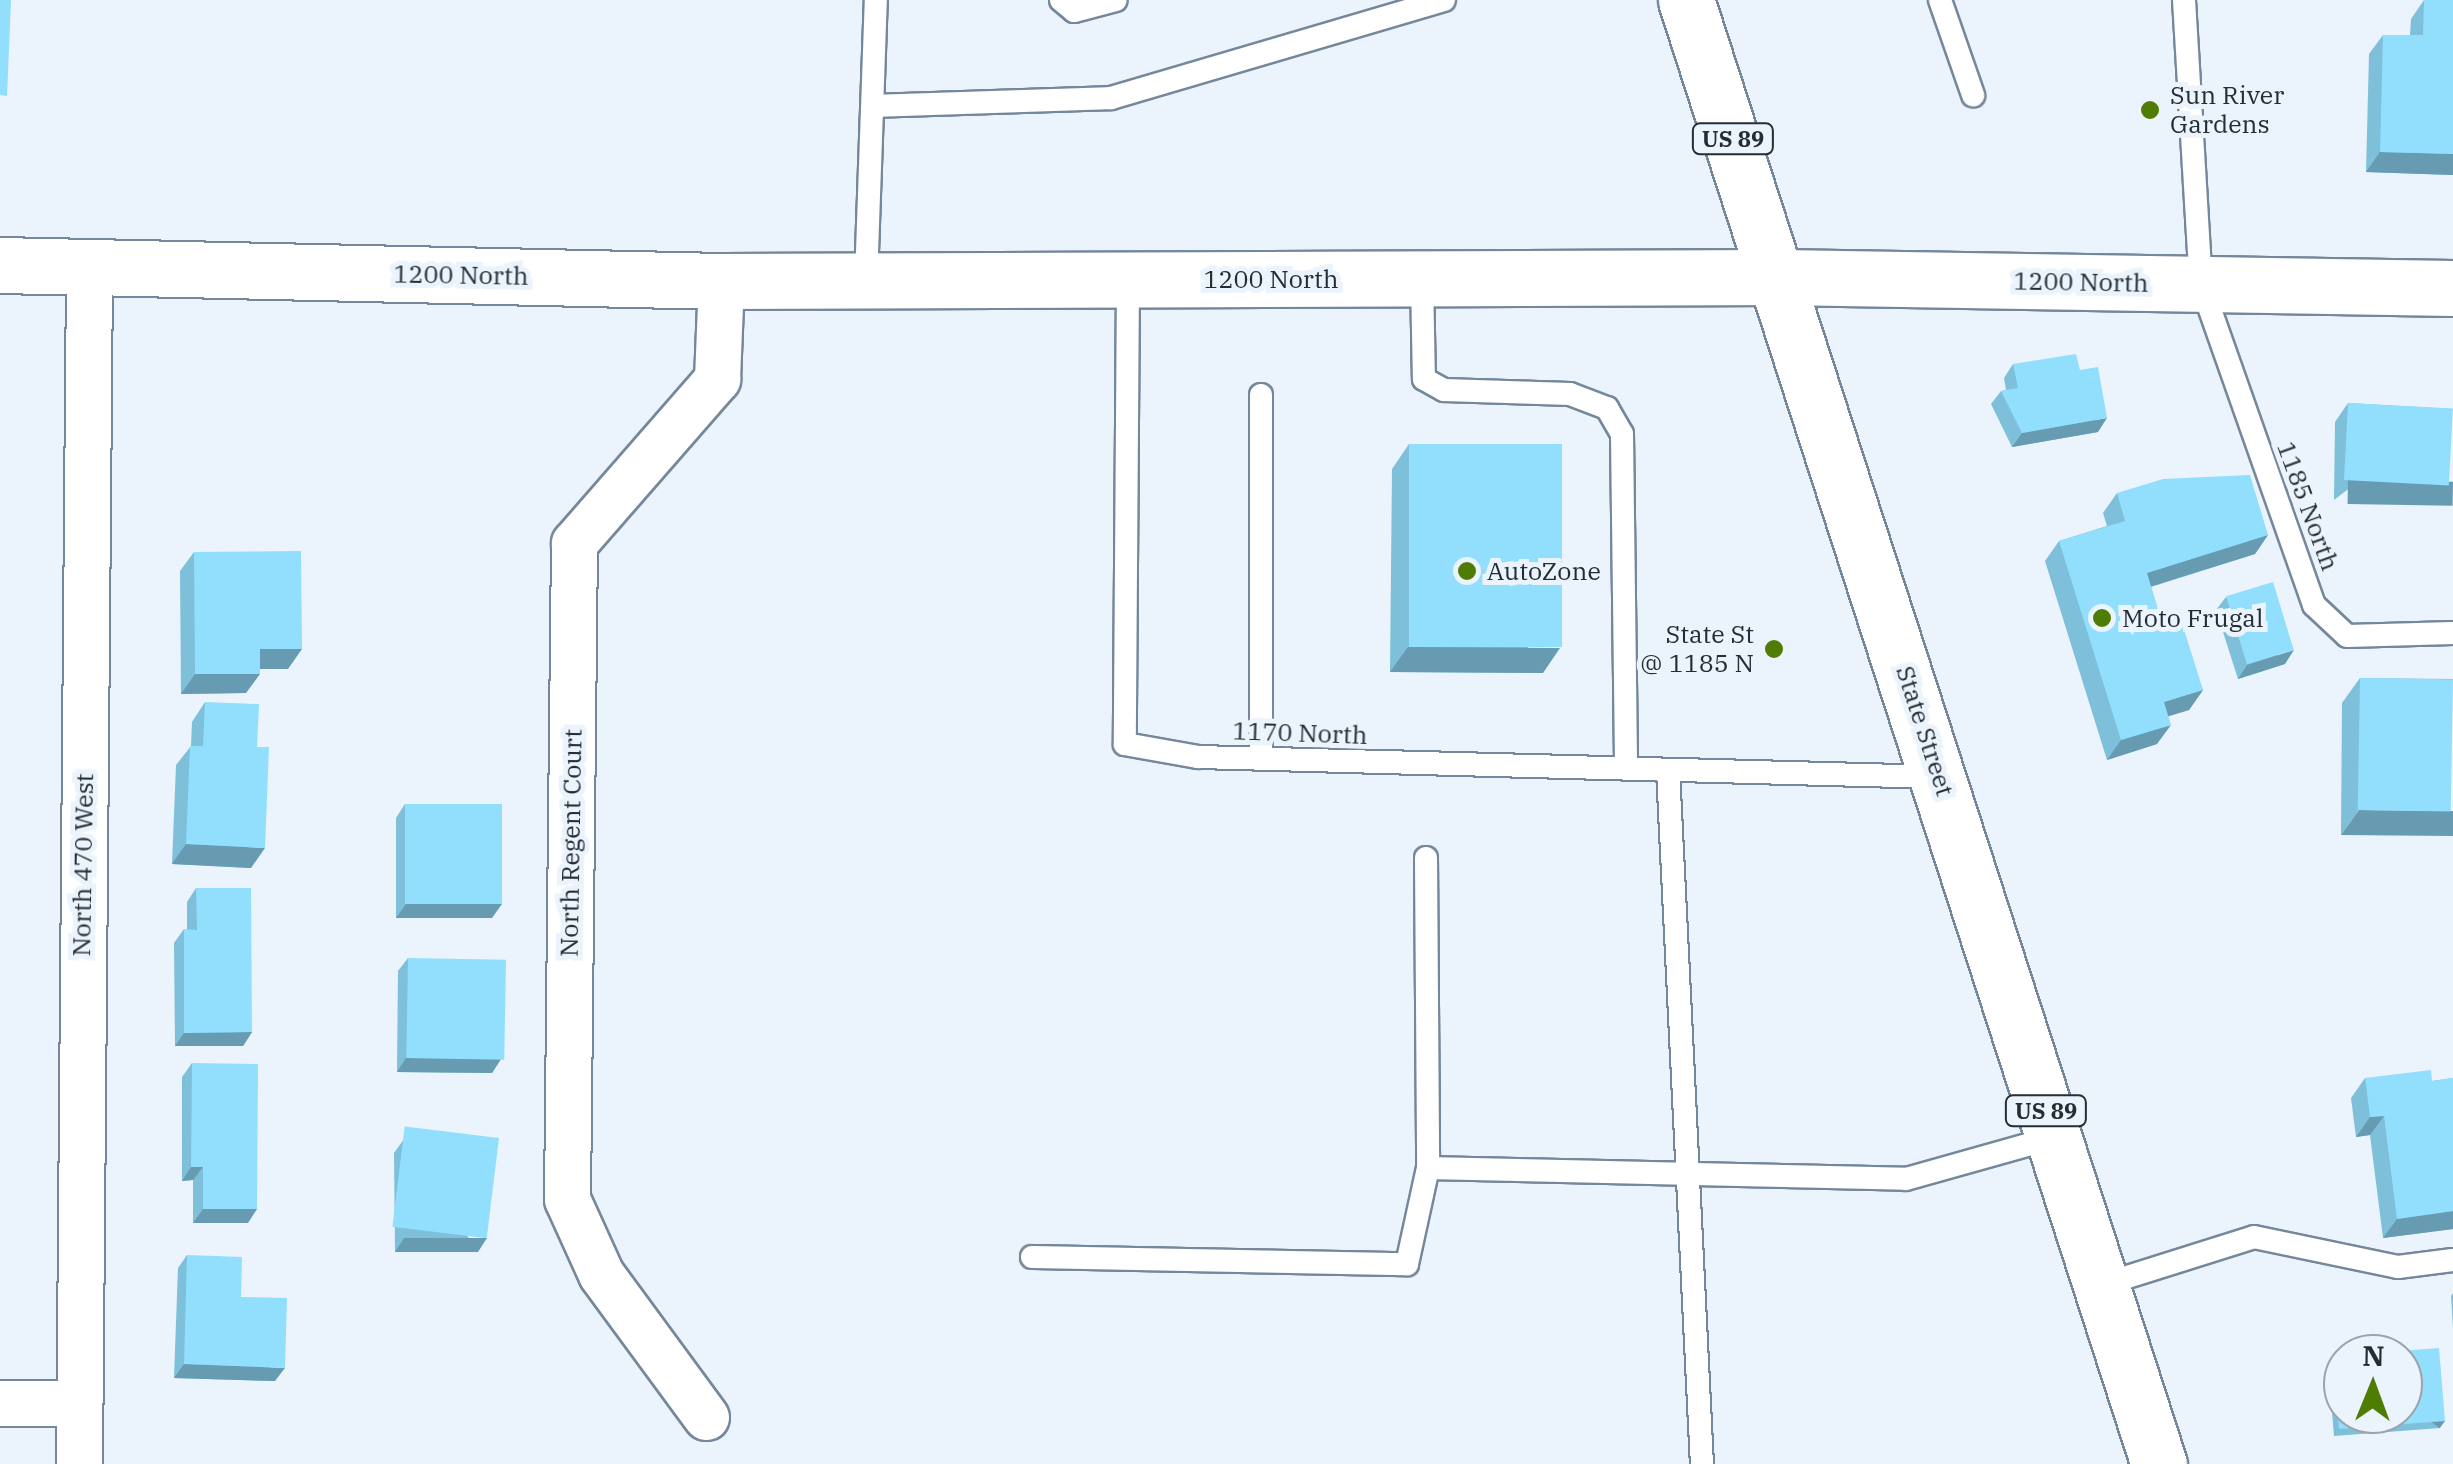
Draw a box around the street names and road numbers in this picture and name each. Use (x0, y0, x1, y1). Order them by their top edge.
road number: US 89 (1690, 122, 1776, 156)
street label: 1200 North (393, 259, 529, 291)
street label: 1200 North (1204, 264, 1338, 294)
street label: 1200 North (2013, 266, 2149, 298)
street label: 1185 North (2271, 437, 2345, 575)
street label: State Street (1890, 662, 1960, 800)
street label: 1170 North (1232, 716, 1368, 750)
street label: North Regent Court (554, 729, 588, 957)
street label: North 470 West (66, 773, 100, 957)
road number: US 89 (2004, 1094, 2088, 1128)

